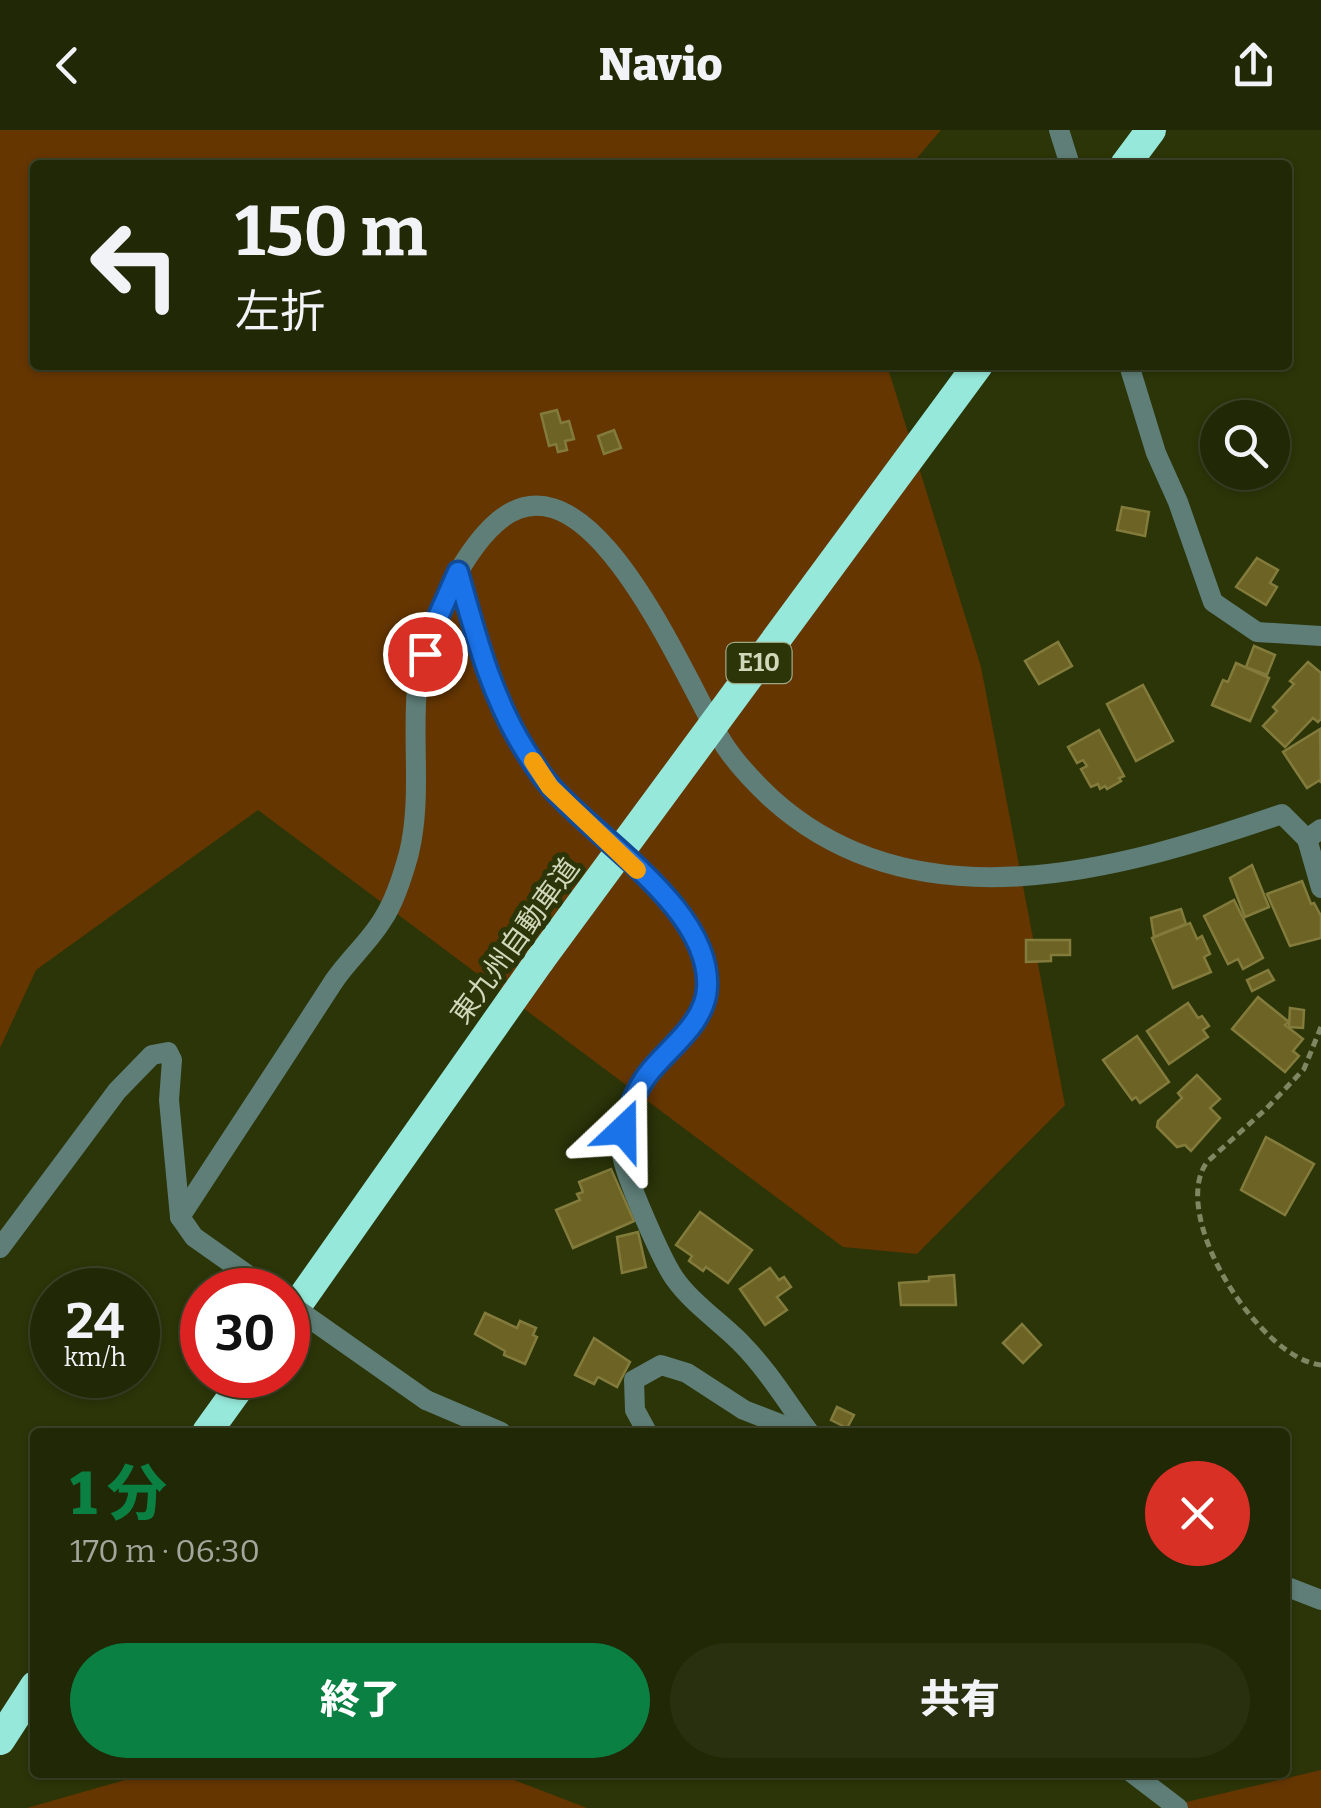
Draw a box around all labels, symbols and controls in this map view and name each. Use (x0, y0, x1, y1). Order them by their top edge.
icon: back (40, 38, 95, 93)
text: Navio (599, 38, 722, 92)
icon: share (1226, 38, 1281, 93)
text: 150 m (235, 190, 427, 274)
icon: left (70, 200, 200, 330)
text: 左折 (235, 285, 325, 339)
map controls (1200, 400, 1290, 490)
button: search (1200, 400, 1290, 490)
pin (383, 612, 468, 697)
icon: arrive (398, 627, 453, 682)
road number: E10 (726, 643, 792, 683)
street label: 東九州自動車道 (444, 852, 586, 1030)
position arrow (571, 1078, 675, 1182)
speed limit sign: 30 (180, 1268, 310, 1398)
text: 24 (66, 1291, 124, 1351)
text: km/h (64, 1343, 126, 1373)
text: 1 分 (70, 1458, 167, 1530)
button: close (1145, 1461, 1250, 1566)
text: 170 m · 06:30 (70, 1532, 260, 1570)
button: 終了 (70, 1643, 650, 1758)
button: 共有 (670, 1643, 1250, 1758)

